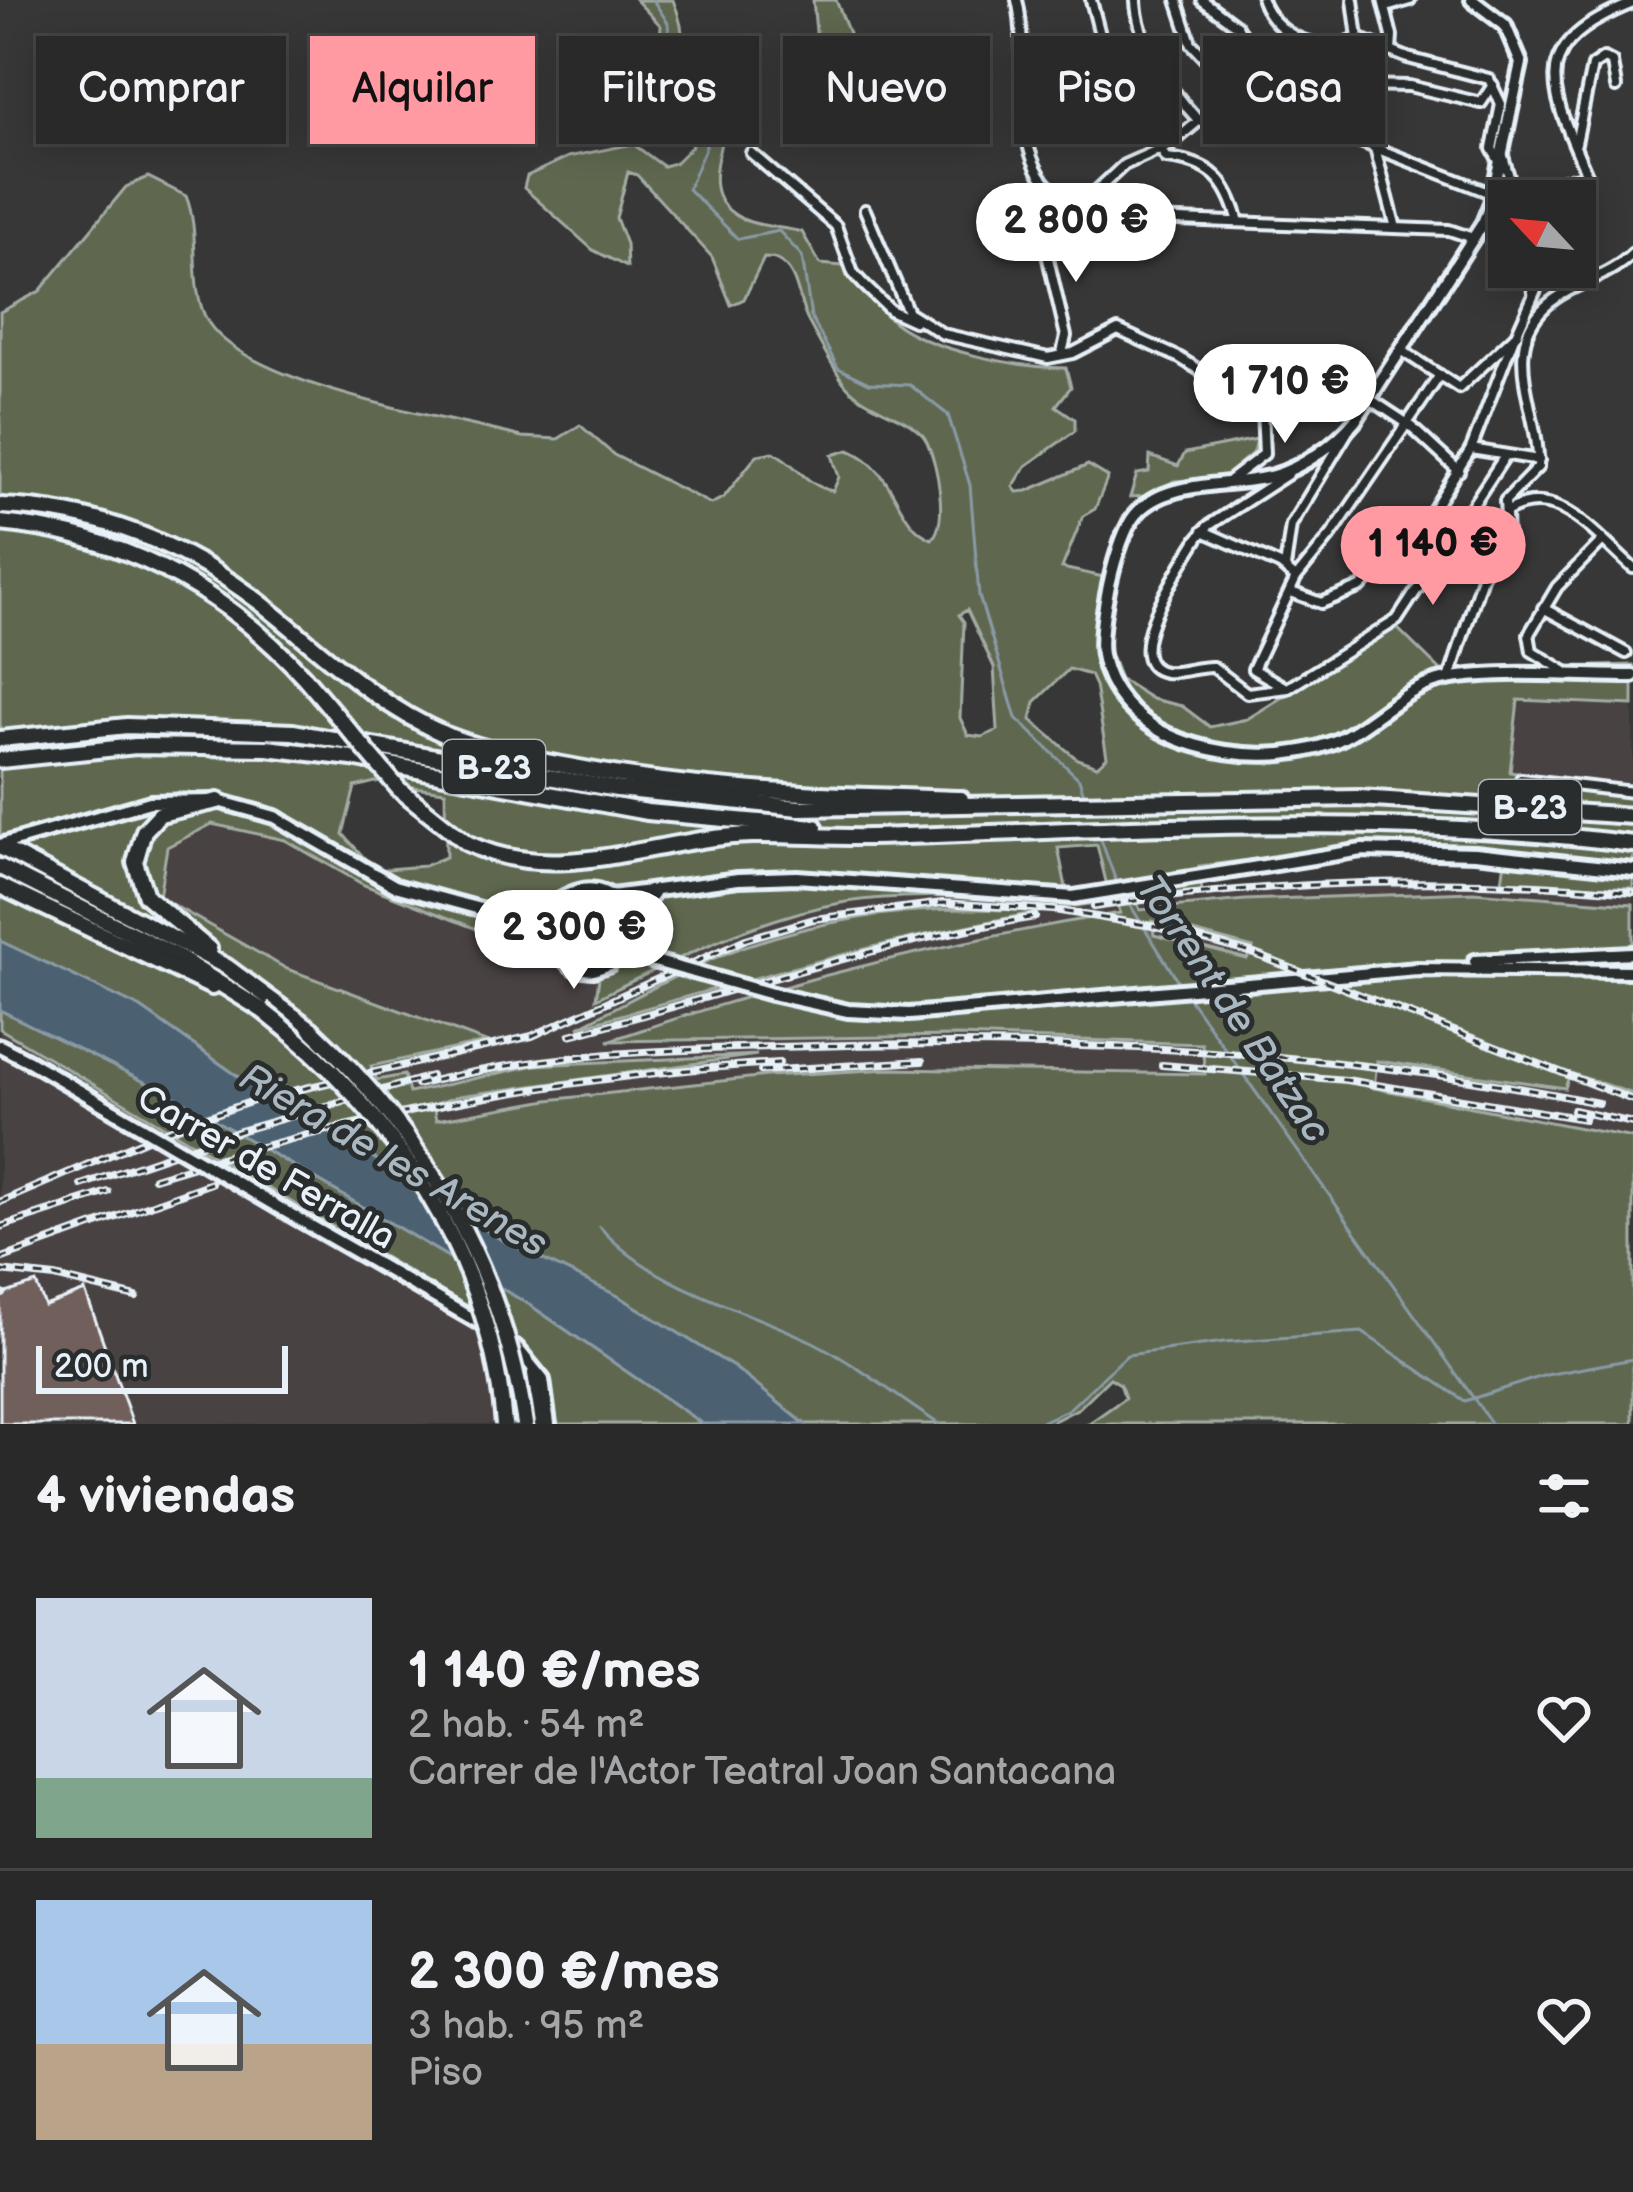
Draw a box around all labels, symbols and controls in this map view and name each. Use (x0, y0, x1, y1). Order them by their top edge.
chip: Comprar (36, 36, 286, 144)
chip: Alquilar (310, 36, 535, 144)
chip: Filtros (559, 36, 759, 144)
chip: Nuevo (783, 36, 990, 144)
chip: Piso (1014, 36, 1179, 144)
chip: Casa (1203, 36, 1385, 144)
north arrow (1488, 180, 1596, 288)
map controls (1488, 180, 1596, 288)
pin: 2 800 € (965, 183, 1187, 285)
text: 2 800 € (1003, 198, 1149, 245)
pin: 1 710 € (1174, 344, 1396, 446)
text: 1 710 € (1220, 359, 1350, 406)
pin: 1 140 € (1322, 506, 1544, 608)
text: 1 140 € (1368, 521, 1498, 568)
road number: B-23 (443, 740, 545, 794)
road number: B-23 (1479, 780, 1581, 834)
water label: Torrent de Batzac (1125, 867, 1339, 1152)
pin: 2 300 € (463, 890, 685, 992)
text: 2 300 € (501, 905, 647, 952)
water label: Riera de les Arenes (231, 1054, 555, 1269)
street label: Carrer de Ferralla (129, 1077, 402, 1259)
scale bar (36, 1340, 288, 1393)
text: 200 m (54, 1347, 148, 1387)
icon: filters (1531, 1463, 1597, 1529)
text: 4 viviendas (36, 1466, 295, 1527)
text: 1 140 €/mes (408, 1641, 701, 1702)
icon: home (132, 1646, 276, 1790)
icon: heart (1531, 1685, 1597, 1751)
text: 2 hab. · 54 m² (408, 1702, 645, 1749)
text: Carrer de l'Actor Teatral Joan Santacana (408, 1749, 1116, 1796)
text: 2 300 €/mes (408, 1942, 720, 2003)
icon: home (132, 1948, 276, 2092)
icon: heart (1531, 1987, 1597, 2053)
text: 3 hab. · 95 m² (408, 2003, 644, 2050)
text: Piso (408, 2050, 483, 2097)

